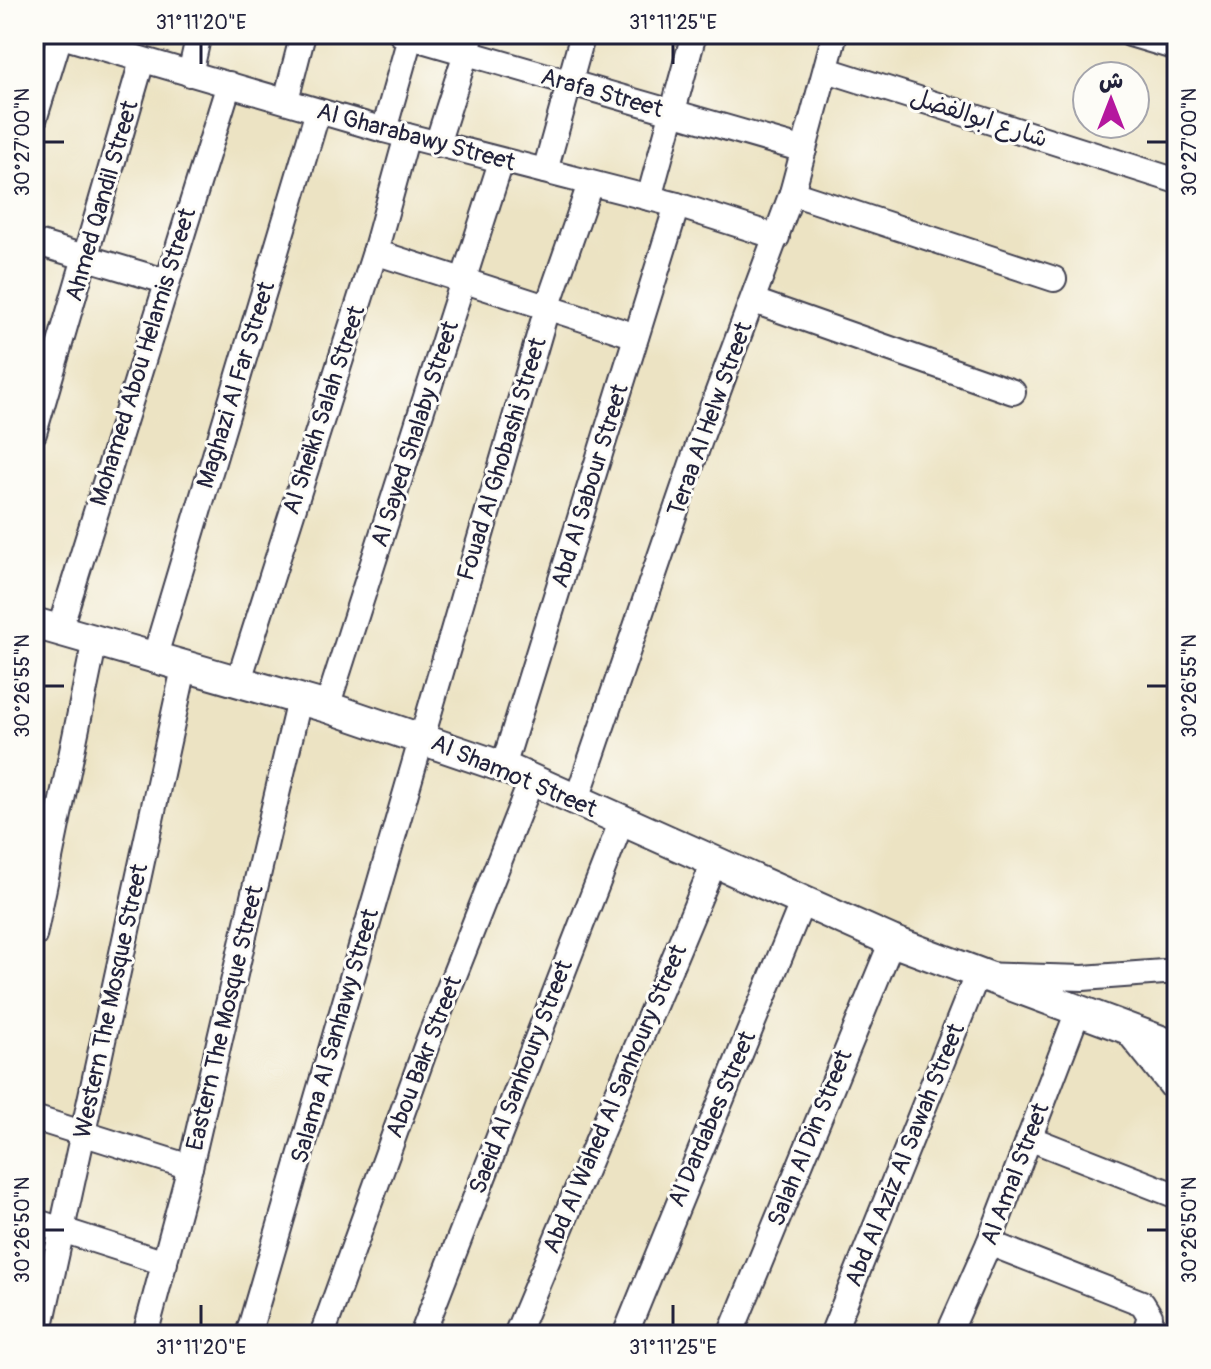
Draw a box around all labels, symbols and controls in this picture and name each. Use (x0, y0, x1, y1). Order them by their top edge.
text: 31°11'20"E (156, 10, 246, 35)
text: 31°11'25"E (629, 10, 717, 35)
north arrow (1071, 60, 1151, 140)
street label: Arafa Street (538, 62, 667, 124)
text: ش (1099, 67, 1123, 95)
street label: شارع ابوالفضل (906, 82, 1051, 156)
text: 30°27'00"N (10, 88, 35, 196)
text: 30°27'00"N (1177, 88, 1202, 196)
street label: Ahmed Qandil Street (59, 97, 145, 305)
street label: Al Gharabawy Street (314, 97, 519, 178)
street label: Mohamed Abou Helamis Street (84, 204, 202, 509)
street label: Maghazi Al Far Street (191, 278, 281, 492)
street label: Al Sheikh Salah Street (277, 302, 372, 518)
street label: Al Sayed Shalaby Street (365, 317, 465, 551)
street label: Teraa Al Helw Street (661, 318, 759, 520)
street label: Fouad Al Ghobashi Street (451, 334, 553, 584)
street label: Abd Al Sabour Street (545, 380, 635, 591)
text: 30°26'55"N (10, 634, 35, 738)
text: 30°26'55"N (1177, 634, 1202, 738)
street label: Al Shamot Street (427, 728, 601, 824)
street label: Western The Mosque Street (68, 861, 154, 1141)
street label: Eastern The Mosque Street (180, 882, 270, 1153)
street label: Salama Al Sanhawy Street (285, 905, 385, 1167)
street label: Abd Al Wahed Al Sanhoury Street (537, 940, 693, 1258)
street label: Saeid Al Sanhoury Street (463, 956, 579, 1198)
street label: Abou Bakr Street (380, 972, 468, 1142)
street label: Abd Al Aziz Al Sawah Street (839, 1019, 971, 1291)
street label: Al Dardabes Street (662, 1026, 762, 1211)
street label: Salah Al Din Street (761, 1045, 859, 1231)
street label: Al Amal Street (975, 1098, 1056, 1249)
text: 30°26'50"N (10, 1177, 35, 1283)
text: 30°26'50"N (1177, 1177, 1202, 1283)
text: 31°11'20"E (156, 1335, 246, 1360)
text: 31°11'25"E (629, 1335, 717, 1360)

